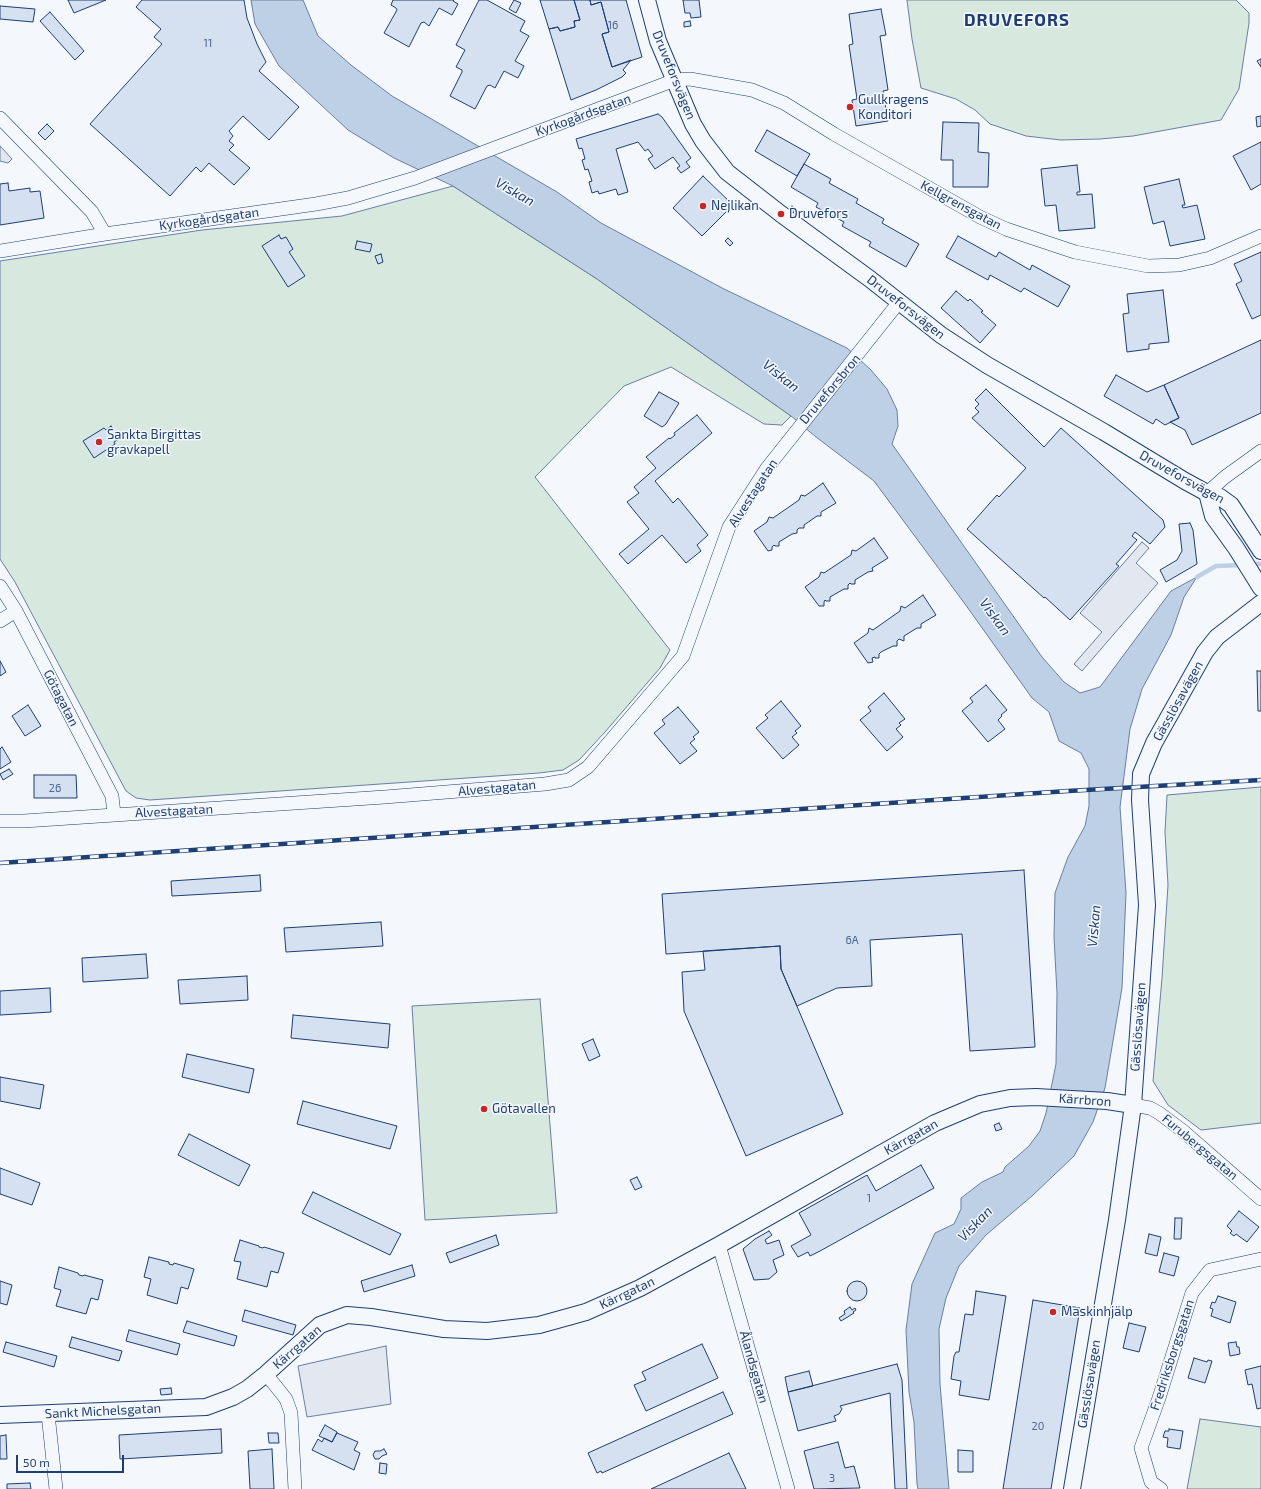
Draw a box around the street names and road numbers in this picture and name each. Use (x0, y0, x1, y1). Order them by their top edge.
street label: Druveforsvägen (649, 28, 699, 122)
street label: Kyrkogårdsgatan (533, 90, 633, 140)
street label: Kellgrensgatan (918, 177, 1004, 233)
street label: Kyrkogårdsgatan (158, 204, 260, 234)
street label: Druveforsvägen (864, 272, 948, 342)
street label: Druveforsbron (796, 351, 864, 427)
street label: Druveforsvägen (1137, 447, 1227, 507)
street label: Alvestagatan (725, 456, 781, 530)
street label: Gässlösavägen (1150, 658, 1206, 744)
street label: Götagatan (40, 667, 82, 729)
street label: Alvestagatan (457, 777, 537, 799)
street label: Alvestagatan (135, 801, 213, 821)
street label: Gässlösavägen (1127, 982, 1149, 1072)
street label: Kärrbron (1058, 1090, 1112, 1110)
street label: Furubergsgatan (1159, 1111, 1241, 1183)
street label: Kärrgatan (881, 1116, 941, 1158)
street label: Kärrgatan (597, 1273, 657, 1313)
street label: Fredriksborgsgatan (1147, 1298, 1197, 1412)
street label: Kärrgatan (270, 1322, 324, 1372)
street label: Ålandsgatan (736, 1329, 772, 1405)
street label: Gässlösavägen (1074, 1339, 1104, 1429)
street label: Sankt Michelsgatan (44, 1400, 162, 1422)

